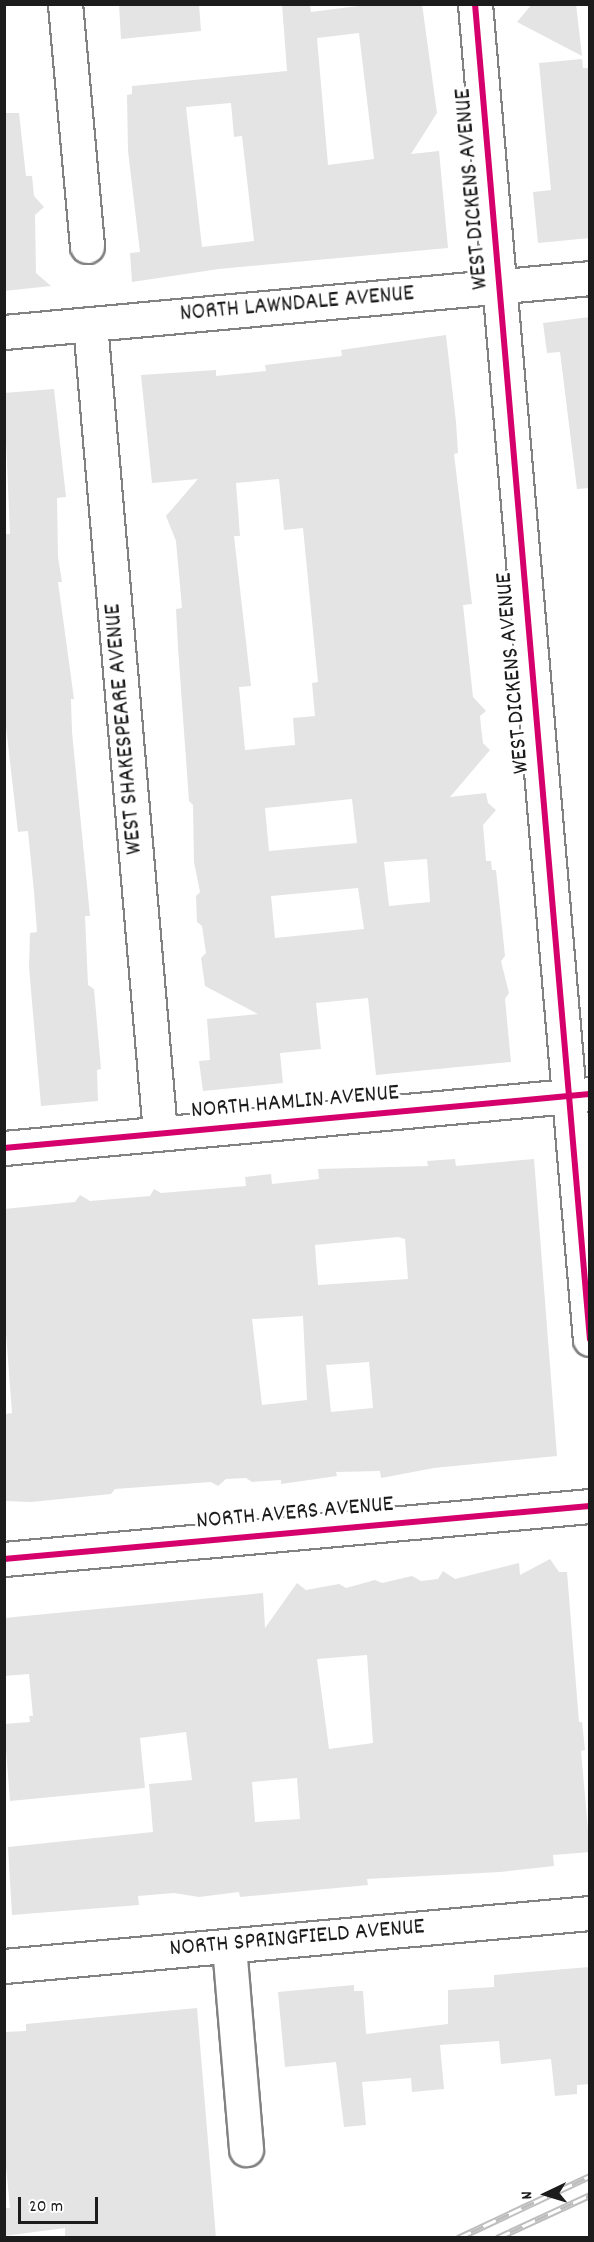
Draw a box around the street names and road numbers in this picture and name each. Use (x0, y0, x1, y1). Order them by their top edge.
street label: WEST DICKENS AVENUE (450, 87, 496, 291)
street label: NORTH LAWNDALE AVENUE (179, 280, 415, 330)
street label: WEST DICKENS AVENUE (491, 571, 537, 775)
street label: WEST SHAKESPEARE AVENUE (100, 602, 150, 856)
street label: NORTH HAMLIN AVENUE (190, 1080, 400, 1126)
street label: NORTH AVERS AVENUE (195, 1491, 395, 1537)
street label: NORTH SPRINGFIELD AVENUE (168, 1914, 426, 1964)

